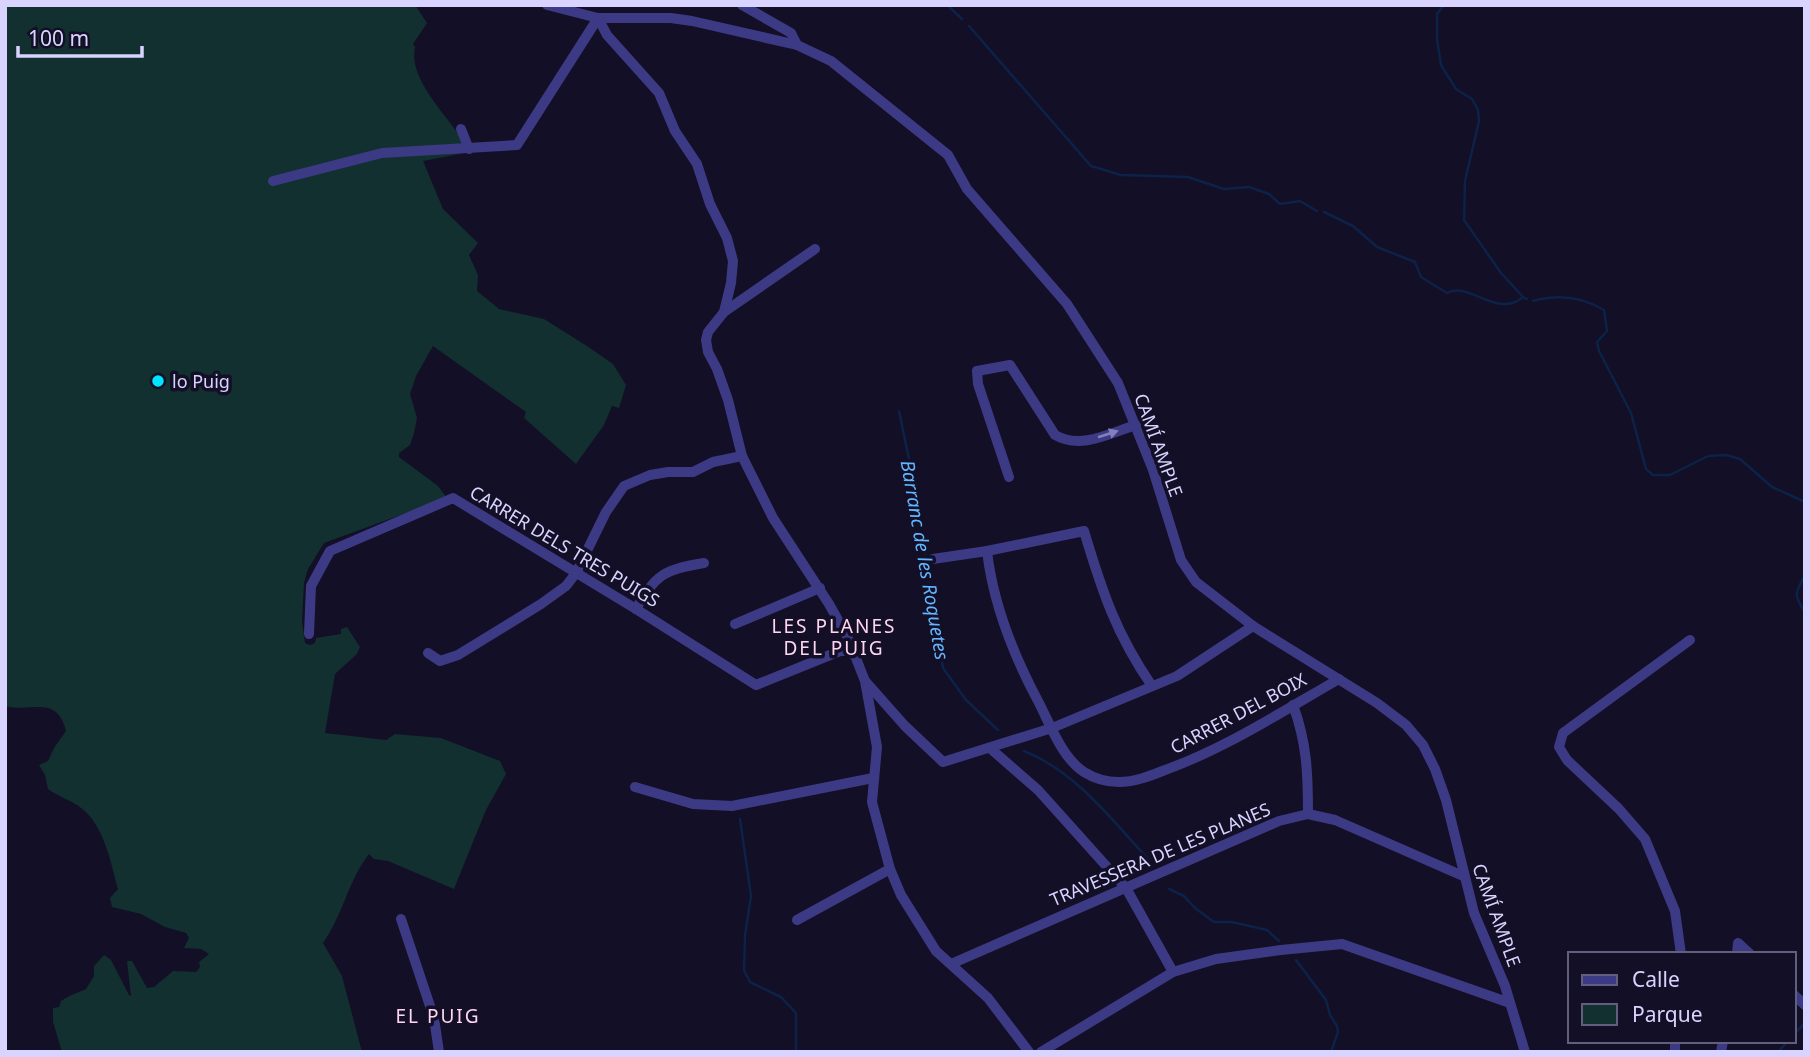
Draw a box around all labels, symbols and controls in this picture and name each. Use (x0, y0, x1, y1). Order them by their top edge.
scale bar (18, 14, 142, 58)
text: 100 m (28, 24, 89, 52)
place label: lo Puig (172, 369, 230, 393)
marker: lo Puig (150, 373, 166, 389)
street label: CAMÍ AMPLE (1129, 390, 1189, 500)
one-way arrow (1098, 428, 1119, 439)
water label: Barranc de les Roquetes (895, 458, 955, 662)
street label: CARRER DELS TRES PUIGS (466, 480, 664, 612)
district label: LES PLANES DEL PUIG (772, 613, 896, 661)
street label: CARRER DEL BOIX (1166, 667, 1311, 759)
street label: TRAVESSERA DE LES PLANES (1046, 797, 1274, 911)
street label: CAMÍ AMPLE (1467, 860, 1527, 970)
legend (1568, 952, 1796, 1043)
text: Calle (1632, 965, 1680, 993)
text: Parque (1632, 1000, 1702, 1028)
district label: EL PUIG (395, 1003, 481, 1029)

